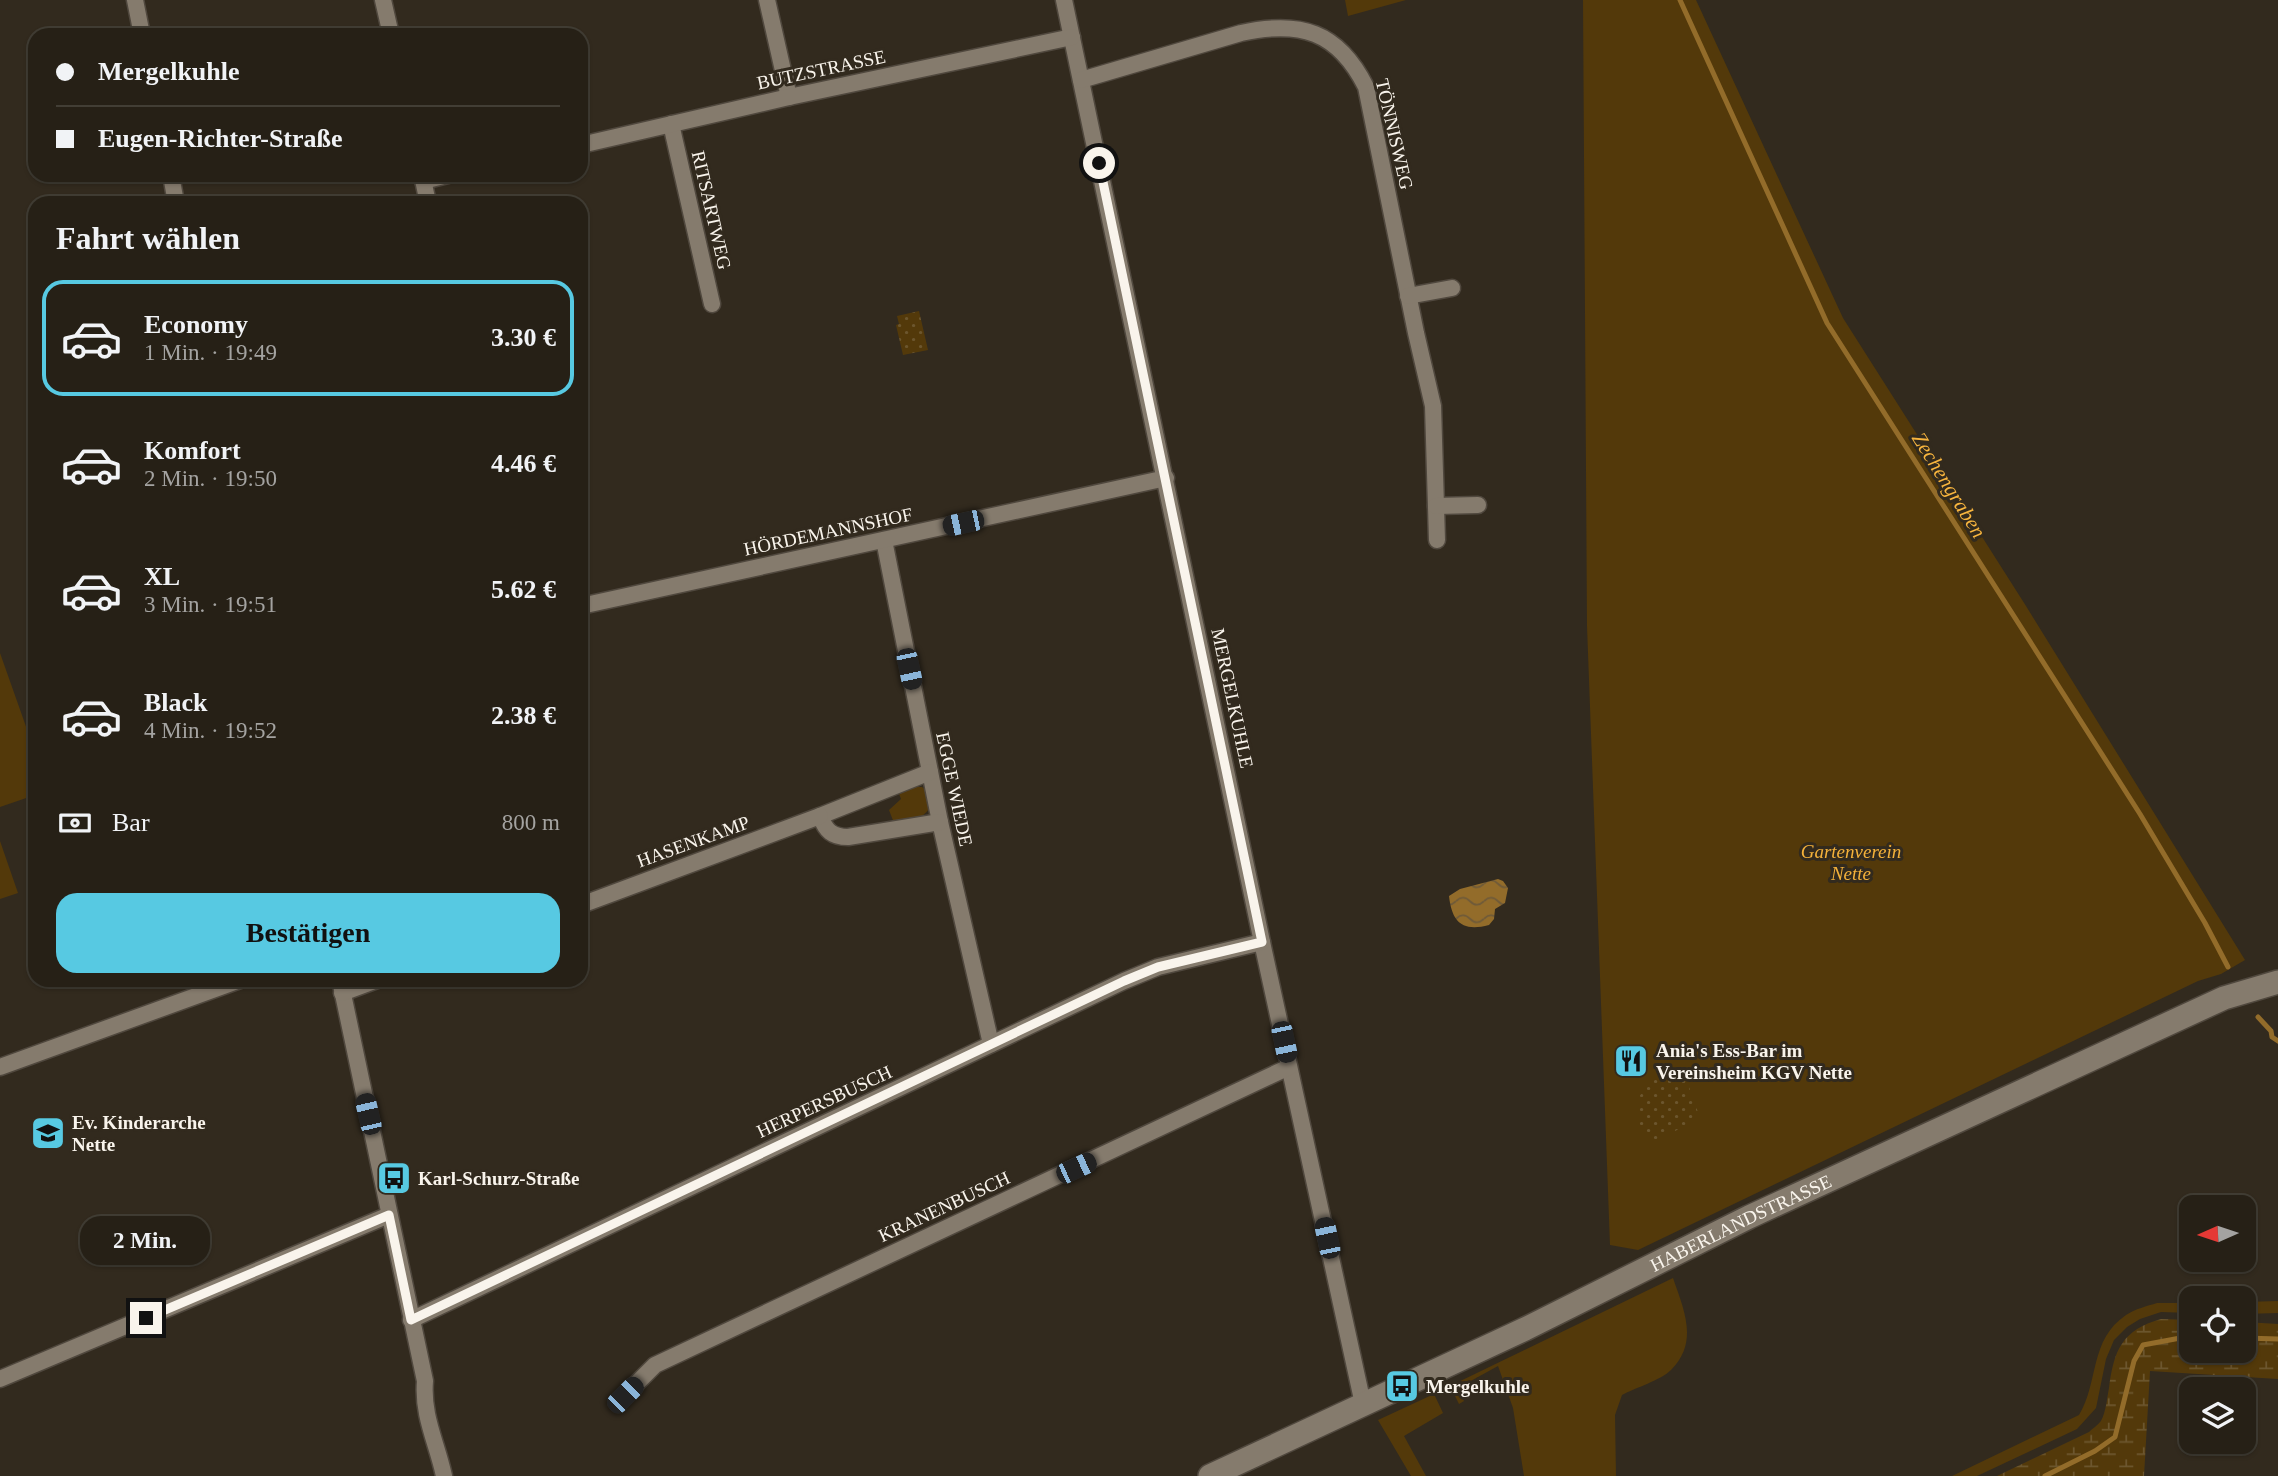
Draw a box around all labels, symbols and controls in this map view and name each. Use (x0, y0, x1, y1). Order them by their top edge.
street label: BUTZSTRASSE (755, 46, 887, 93)
text: Mergelkuhle (98, 57, 240, 86)
street label: TÖNNISWEG (1372, 77, 1418, 192)
text: Eugen-Richter-Straße (98, 124, 343, 153)
route start (1083, 147, 1115, 179)
street label: RITSARTWEG (688, 149, 735, 272)
text: Fahrt wählen (56, 220, 240, 256)
icon: car (60, 307, 123, 370)
text: Economy (144, 310, 248, 339)
text: 3.30 € (491, 323, 556, 352)
text: 1 Min. · 19:49 (144, 340, 277, 365)
water label: Zechengraben (1907, 428, 1991, 542)
icon: car (60, 433, 123, 496)
text: Komfort (144, 436, 241, 465)
text: 4.46 € (491, 449, 556, 478)
text: 2 Min. · 19:50 (144, 466, 277, 491)
street label: HÖRDEMANNSHOF (742, 503, 914, 560)
car (941, 508, 986, 538)
icon: car (60, 559, 123, 622)
text: XL (144, 562, 180, 591)
text: 5.62 € (491, 575, 556, 604)
text: 3 Min. · 19:51 (144, 592, 277, 617)
street label: MERGELKUHLE (1207, 626, 1258, 770)
car (895, 646, 924, 692)
icon: car (60, 685, 123, 748)
text: Black (144, 688, 208, 717)
text: 2.38 € (491, 701, 556, 730)
text: 4 Min. · 19:52 (144, 718, 277, 743)
street label: EGGE WIEDE (932, 730, 977, 848)
icon: cash (56, 804, 94, 842)
text: Bar (112, 808, 150, 837)
text: 800 m (502, 810, 560, 835)
street label: HASENKAMP (634, 811, 752, 872)
park label: Gartenverein Nette (1801, 841, 1901, 884)
button: Bestätigen (56, 893, 560, 973)
car (1270, 1019, 1299, 1065)
place label: Ania's Ess-Bar im Vereinsheim KGV Nette (1656, 1040, 1852, 1083)
restaurant icon: Ania's Ess-Bar im Vereinsheim KGV Nette (1612, 1042, 1650, 1080)
street label: HERPERSBUSCH (753, 1061, 895, 1142)
car (354, 1091, 383, 1137)
place label: Ev. Kinderarche Nette (72, 1112, 206, 1155)
school or university icon: Ev. Kinderarche Nette (29, 1114, 67, 1152)
car (1053, 1150, 1100, 1186)
bus stop icon: Karl-Schurz-Straße (375, 1159, 413, 1197)
street label: KRANENBUSCH (875, 1167, 1013, 1246)
place label: Karl-Schurz-Straße (418, 1168, 579, 1189)
street label: HABERLANDSTRASSE (1647, 1171, 1835, 1276)
north arrow (2179, 1195, 2256, 1272)
map controls (2179, 1195, 2256, 1454)
car (1313, 1215, 1342, 1261)
callout: 2 Min. (81, 1216, 211, 1266)
text: 2 Min. (113, 1228, 177, 1253)
button: locate (2179, 1286, 2256, 1363)
route end (130, 1302, 162, 1334)
bus stop icon: Mergelkuhle (1383, 1367, 1421, 1405)
car (603, 1373, 648, 1417)
place label: Mergelkuhle (1426, 1376, 1529, 1397)
button: layers (2179, 1377, 2256, 1454)

